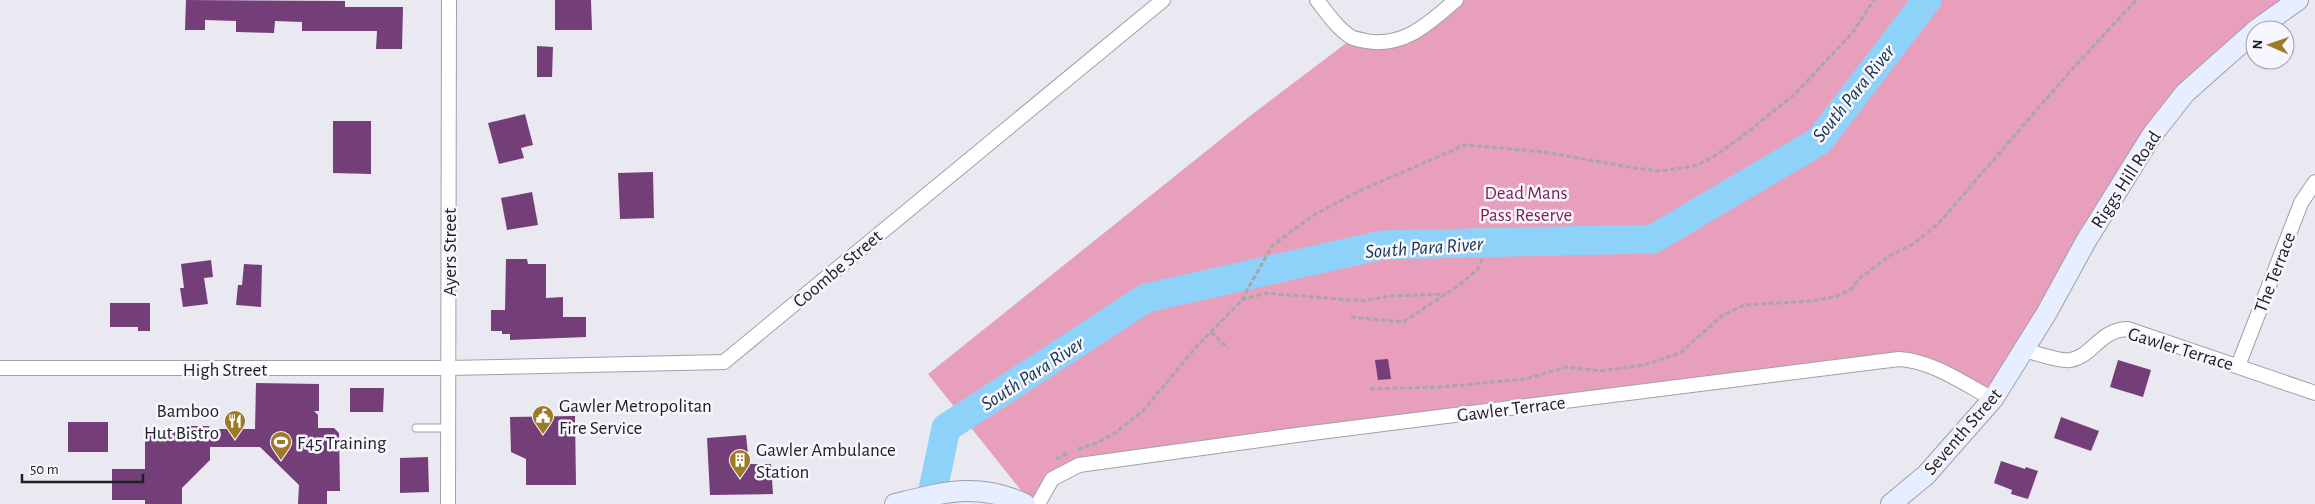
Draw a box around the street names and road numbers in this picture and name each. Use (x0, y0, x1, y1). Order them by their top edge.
street label: Riggs Hill Road (2088, 128, 2165, 232)
street label: Ayers Street (441, 208, 460, 296)
street label: Coombe Street (790, 227, 886, 312)
street label: The Terrace (2251, 230, 2299, 315)
street label: Gawler Terrace (2126, 324, 2235, 374)
street label: High Street (183, 361, 267, 380)
street label: Seventh Street (1921, 385, 2006, 479)
street label: Gawler Terrace (1456, 393, 1566, 426)

